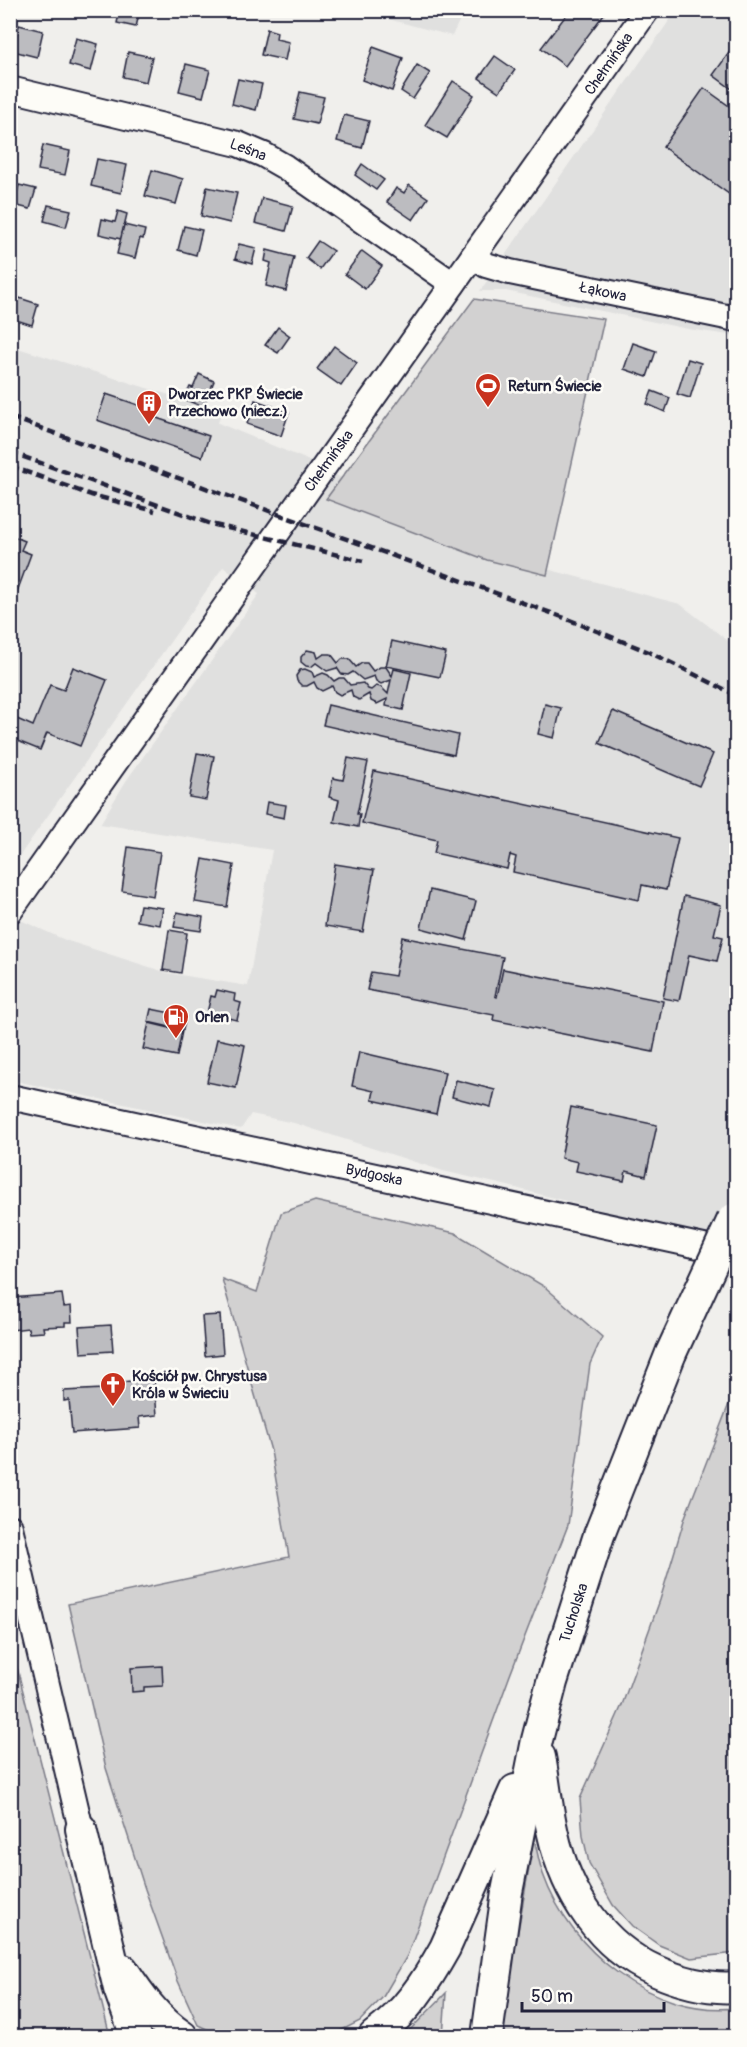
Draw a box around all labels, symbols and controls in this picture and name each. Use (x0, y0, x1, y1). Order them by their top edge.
street label: Chełmińska (581, 29, 637, 99)
street label: Leśna (227, 134, 269, 166)
street label: Łąkowa (577, 278, 628, 306)
sports icon: Return Świecie (473, 371, 503, 409)
place label: Return Świecie (508, 377, 602, 396)
place label: Dworzec PKP Świecie Przechowo (niecz.) (168, 385, 303, 421)
building icon: Dworzec PKP Świecie Przechowo (niecz.) (134, 388, 164, 426)
street label: Chełmińska (300, 426, 358, 496)
fuel station icon: Orlen (161, 1002, 191, 1040)
place label: Orlen (195, 1008, 230, 1027)
street label: Bydgoska (344, 1160, 404, 1190)
place label: Kościół pw. Chrystusa Króla w Świeciu (132, 1367, 267, 1403)
church icon: Kościół pw. Chrystusa Króla w Świeciu (98, 1370, 128, 1408)
street label: Tucholska (555, 1581, 593, 1645)
scale bar (522, 1975, 664, 2013)
text: 50 m (531, 1985, 573, 2008)

